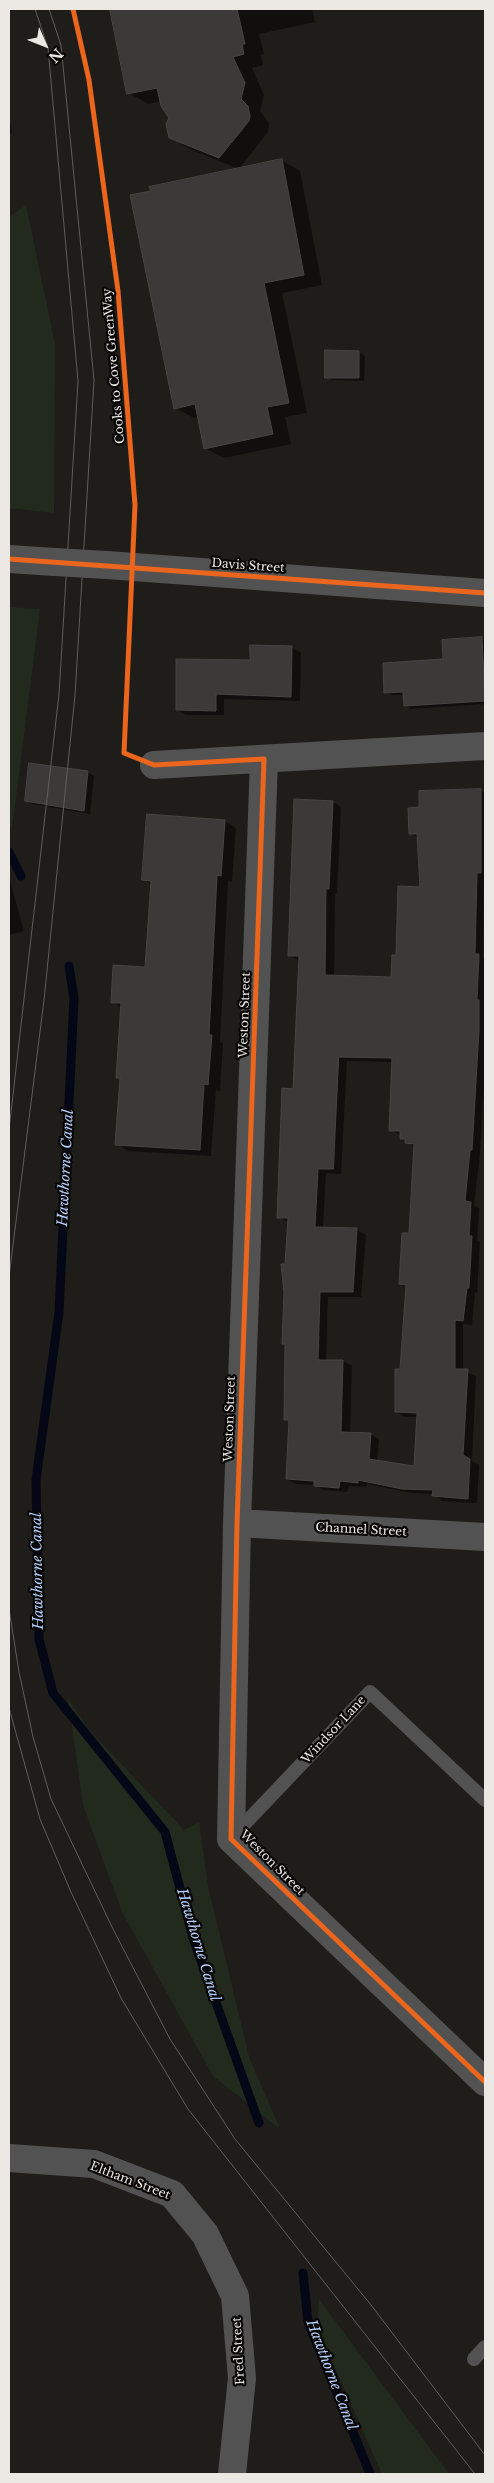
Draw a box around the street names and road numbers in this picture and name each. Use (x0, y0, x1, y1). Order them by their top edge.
street label: Cooks to Cove GreenWay (100, 288, 128, 444)
street label: Davis Street (211, 556, 285, 576)
street label: Weston Street (236, 972, 254, 1058)
street label: Weston Street (221, 1376, 239, 1462)
street label: Channel Street (315, 1520, 407, 1540)
street label: Windsor Lane (299, 1693, 369, 1767)
street label: Weston Street (237, 1828, 307, 1898)
street label: Eltham Street (88, 2159, 172, 2203)
street label: Fred Street (230, 2317, 248, 2385)

